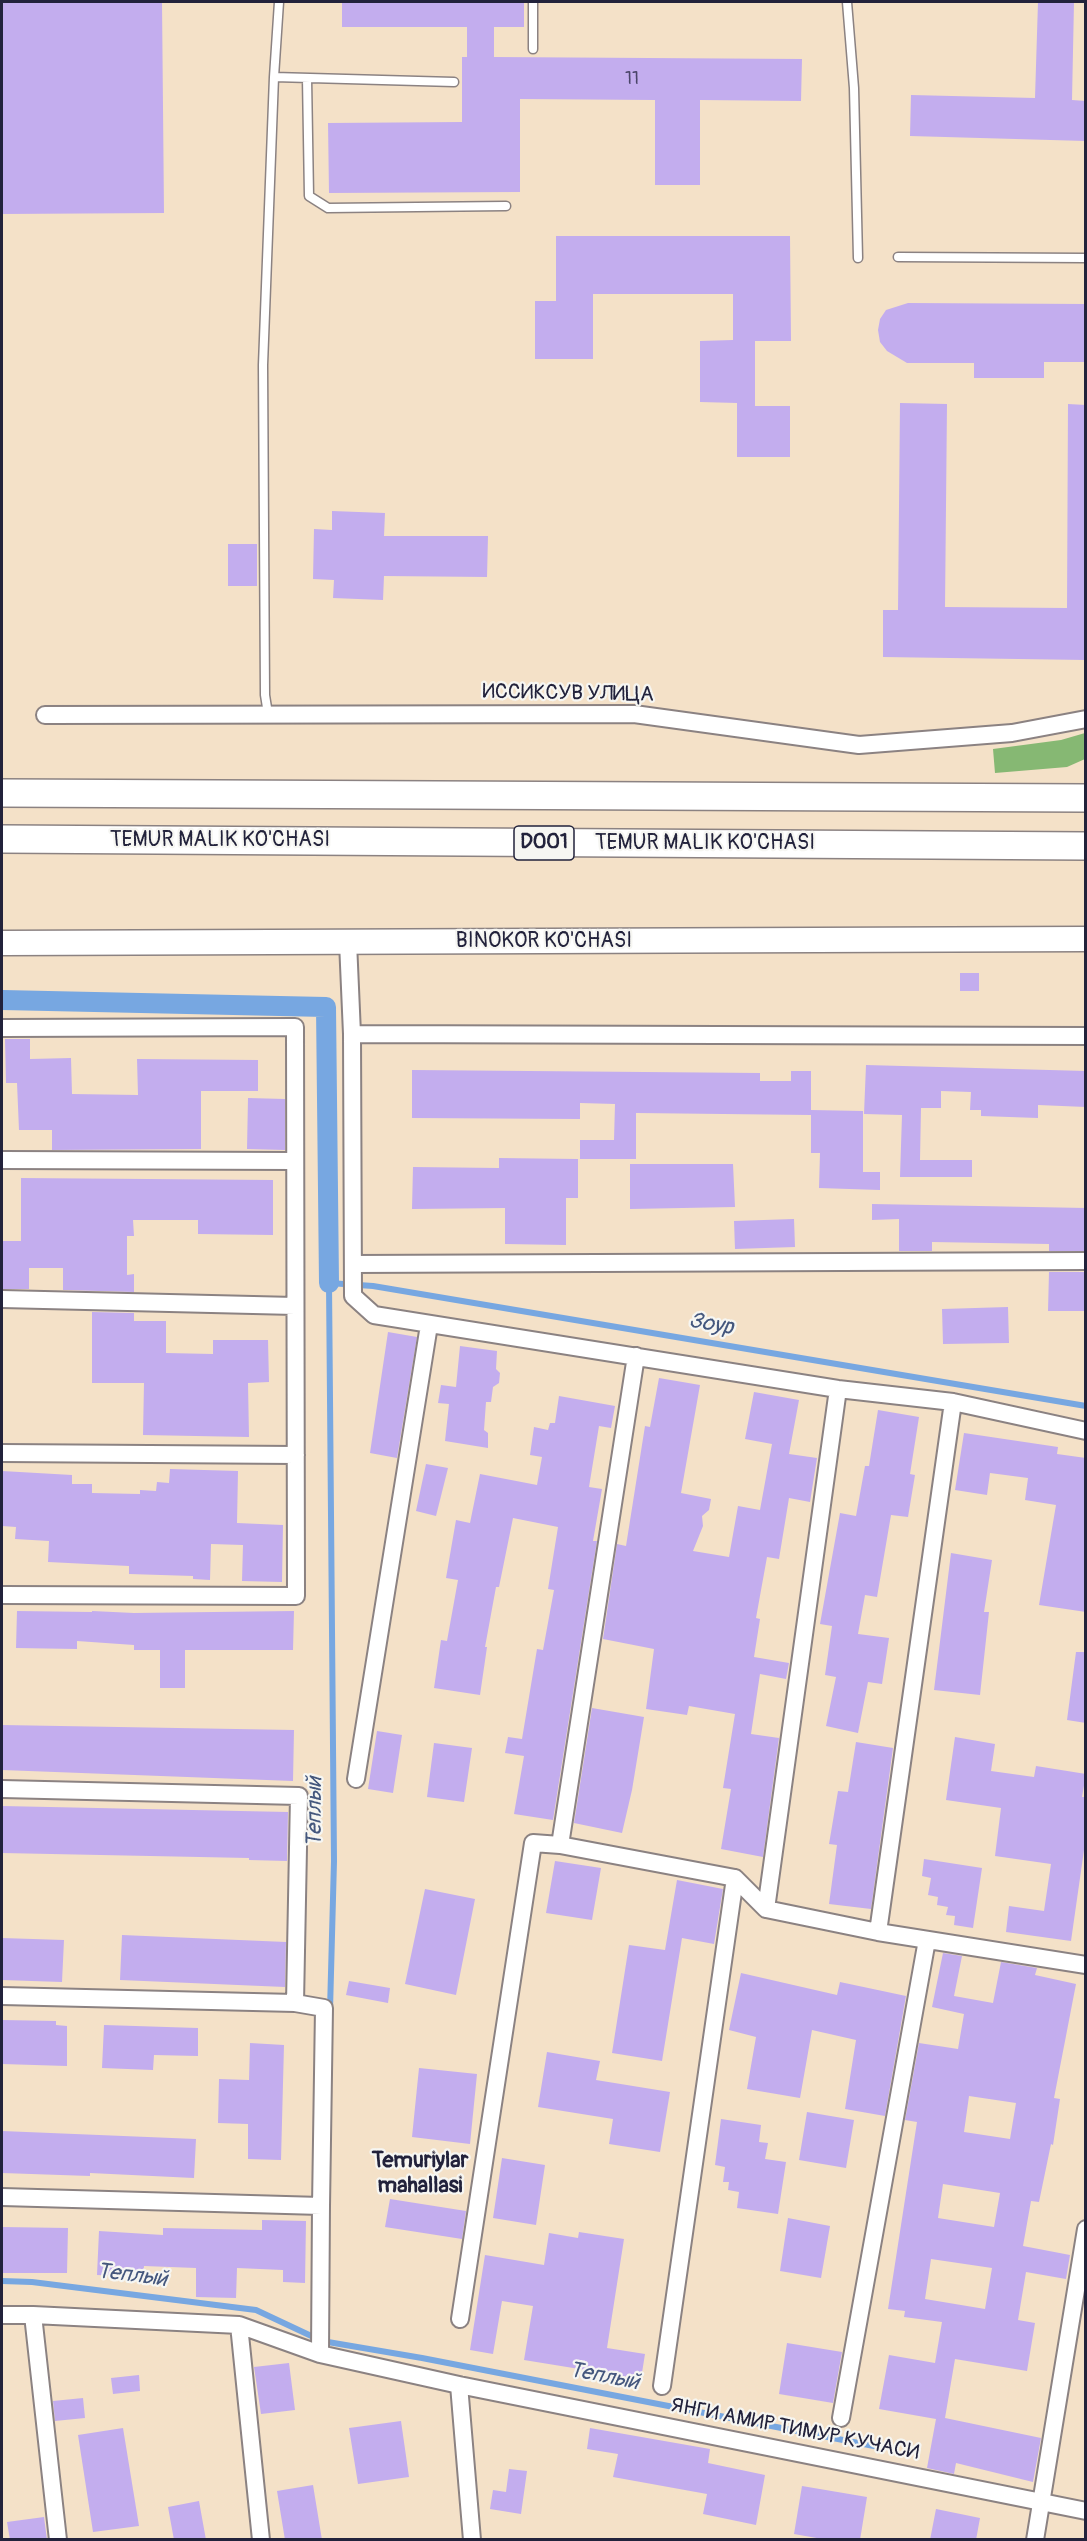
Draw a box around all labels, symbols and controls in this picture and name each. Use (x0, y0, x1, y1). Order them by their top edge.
house number: 11 (625, 68, 639, 90)
street label: ИССИКСУВ УЛИЦА (482, 680, 654, 708)
road number: D001 (514, 826, 574, 860)
street label: TEMUR MALIK KO'CHASI (110, 828, 330, 854)
street label: TEMUR MALIK KO'CHASI (595, 831, 815, 857)
street label: BINOKOR KO'CHASI (456, 929, 632, 955)
water label: Зоур (687, 1308, 735, 1342)
water label: Теплый (302, 1777, 328, 1847)
district label: Temuriylar mahallasi (372, 2148, 468, 2200)
water label: Теплый (95, 2259, 169, 2293)
water label: Теплый (567, 2357, 641, 2397)
street label: ЯНГИ АМИР ТИМУР КУЧАСИ (669, 2394, 921, 2466)

